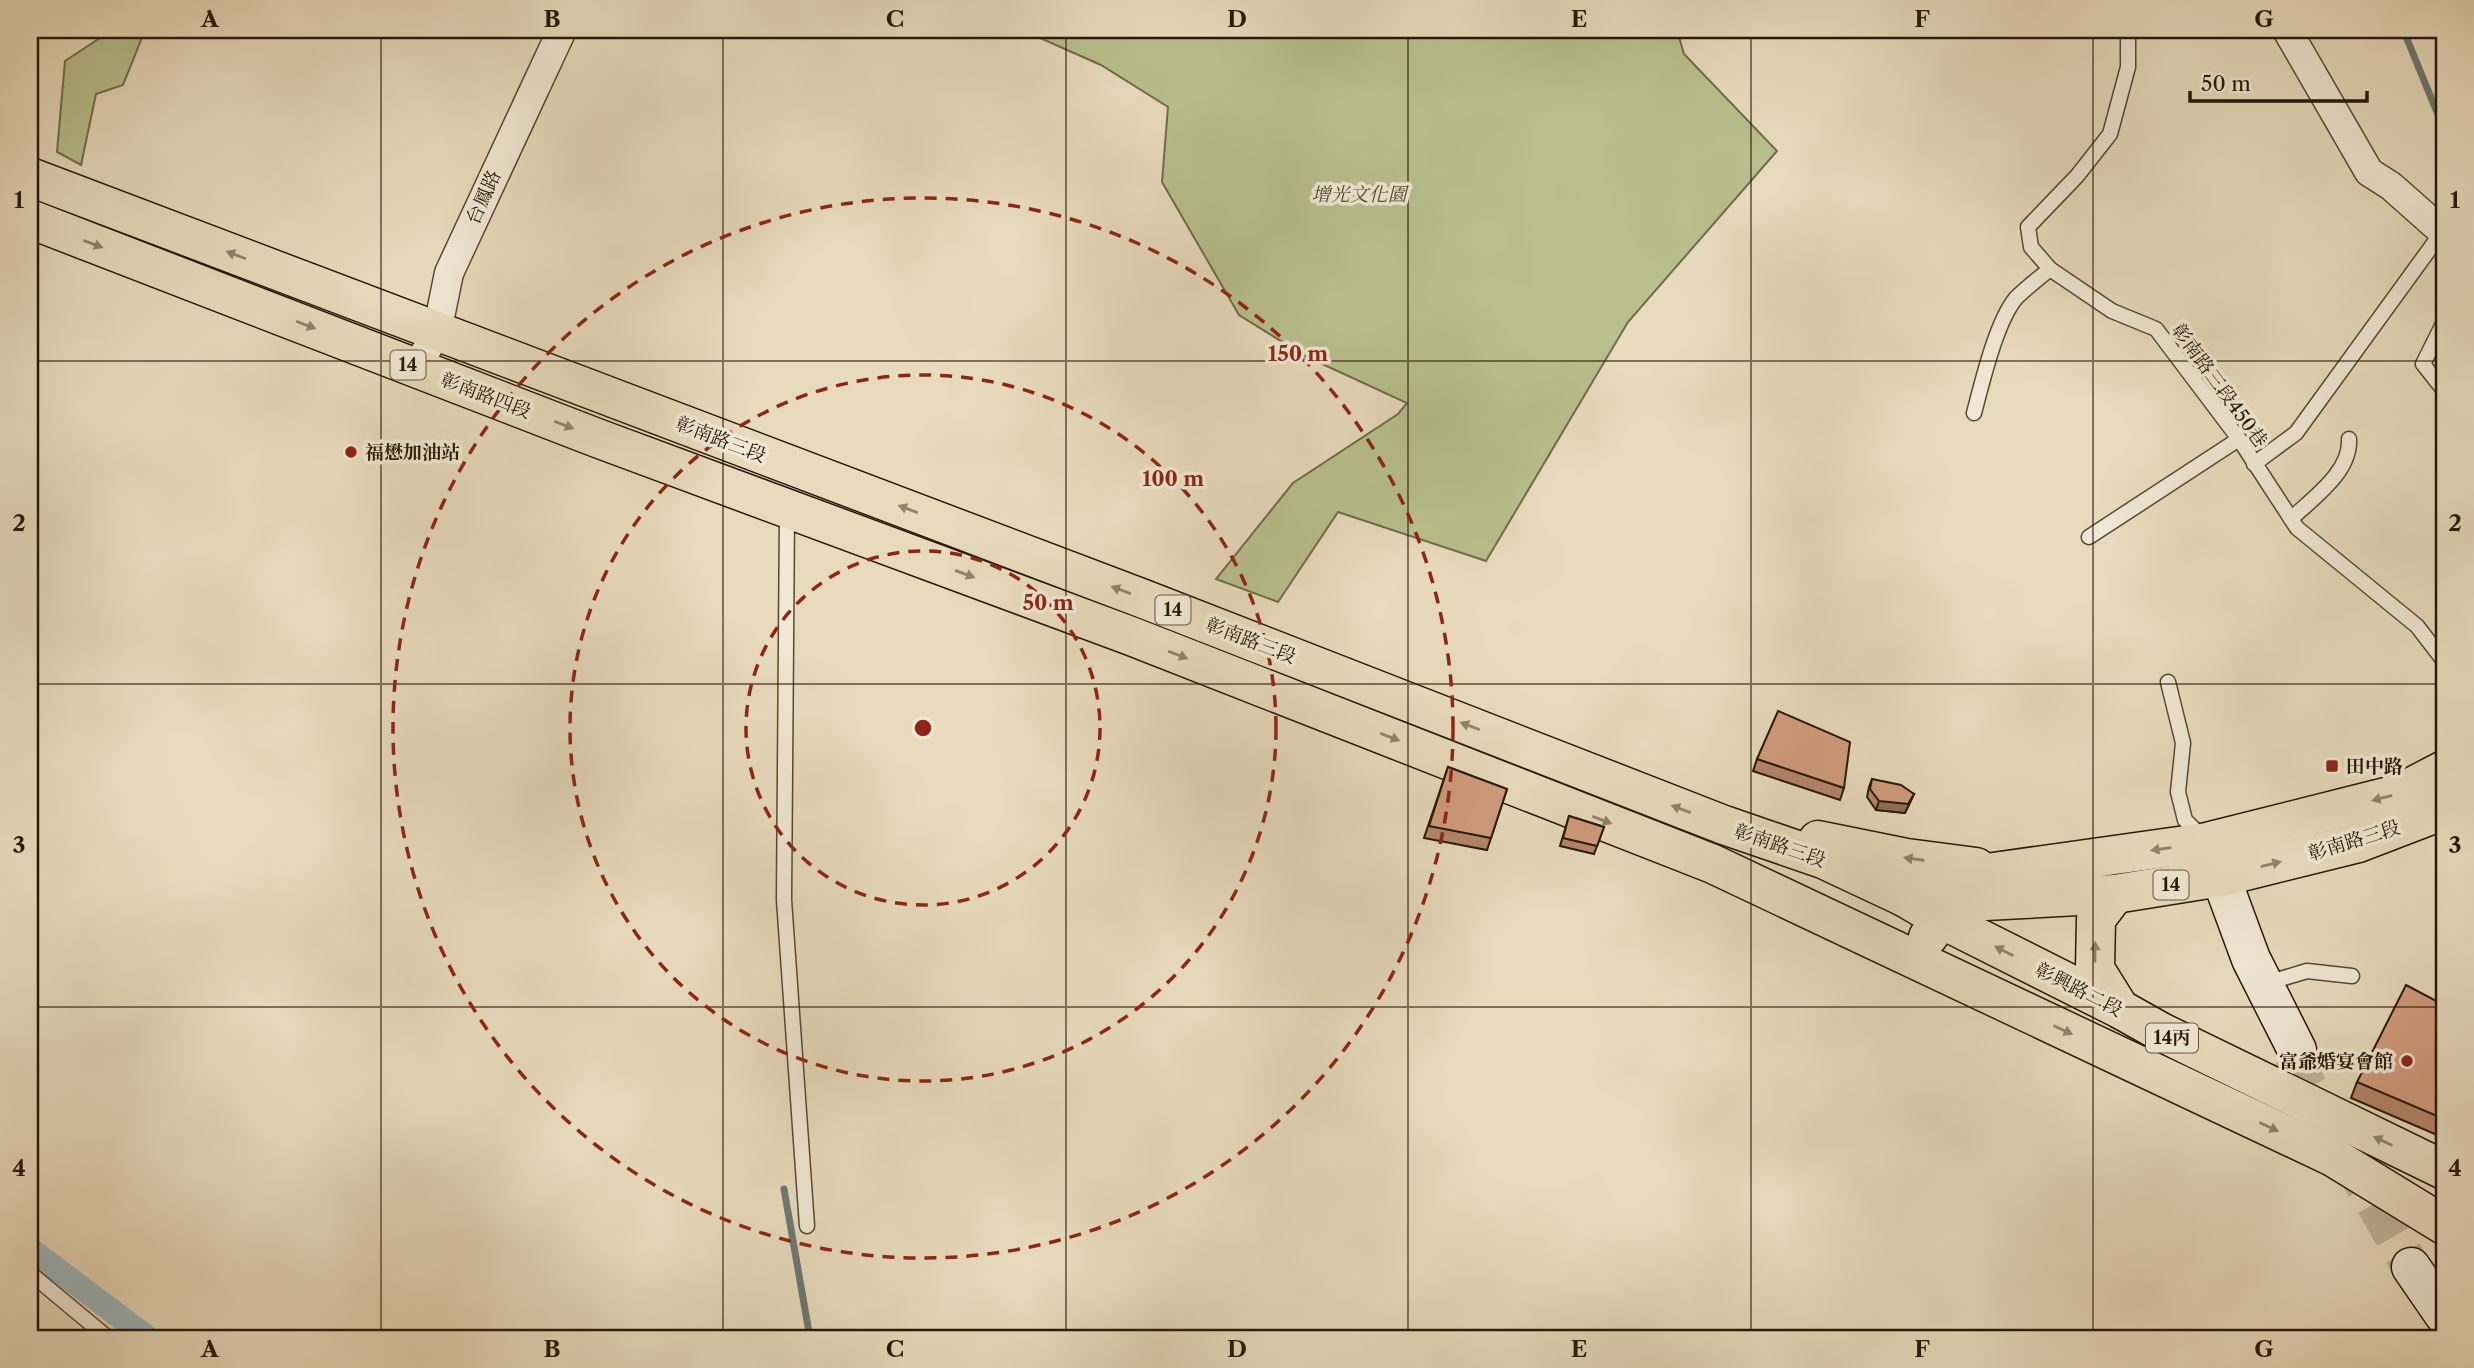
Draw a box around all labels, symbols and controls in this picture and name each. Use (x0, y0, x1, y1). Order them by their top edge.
text: A (200, 5, 220, 33)
text: B (543, 5, 561, 33)
text: C (886, 5, 904, 33)
text: D (1227, 5, 1247, 33)
text: E (1571, 5, 1587, 33)
text: F (1914, 5, 1930, 33)
text: G (2254, 5, 2274, 33)
scale bar (2190, 60, 2367, 104)
text: 50 m (2201, 71, 2251, 96)
street label: 台鳳路 (461, 166, 506, 228)
park label: 增光文化園 (1311, 183, 1409, 206)
text: 1 (14, 186, 25, 214)
text: 1 (2450, 186, 2461, 214)
one-way arrow (83, 238, 104, 249)
one-way arrow (226, 250, 247, 261)
street label: 彰南路三段450巷 (2167, 319, 2272, 452)
one-way arrow (295, 320, 316, 331)
text: 150 m (1268, 341, 1328, 366)
road number: 14 (390, 351, 426, 380)
street label: 彰南路四段 (437, 368, 534, 423)
street label: 彰南路三段 (672, 412, 769, 467)
one-way arrow (553, 420, 574, 431)
place label: 福懋加油站 (365, 441, 460, 464)
marker: 福懋加油站 (343, 444, 359, 460)
text: 100 m (1142, 466, 1204, 491)
one-way arrow (897, 504, 918, 515)
text: 2 (12, 509, 26, 537)
text: 2 (2448, 509, 2462, 537)
one-way arrow (955, 569, 976, 580)
one-way arrow (1110, 584, 1131, 595)
text: 50 m (1022, 590, 1074, 615)
road number: 14 (1156, 596, 1190, 624)
street label: 彰南路三段 (1202, 613, 1299, 668)
one-way arrow (1168, 649, 1189, 660)
centre of rings (911, 716, 935, 740)
one-way arrow (1459, 720, 1480, 731)
one-way arrow (1380, 732, 1401, 743)
place label: 田中路 (2346, 755, 2403, 778)
marker: 田中路 (2324, 758, 2340, 774)
one-way arrow (2371, 793, 2393, 804)
one-way arrow (1671, 803, 1692, 814)
one-way arrow (1592, 815, 1613, 826)
street label: 彰南路三段 (2305, 816, 2403, 865)
street label: 彰南路三段 (1731, 819, 1829, 872)
text: 3 (13, 831, 26, 859)
text: 3 (2449, 831, 2462, 859)
one-way arrow (2150, 844, 2172, 855)
one-way arrow (1903, 853, 1925, 864)
one-way arrow (2260, 858, 2282, 869)
road number: 14 (2154, 870, 2188, 900)
one-way arrow (2089, 941, 2101, 963)
one-way arrow (1994, 946, 2014, 957)
street label: 彰興路二段 (2031, 958, 2126, 1021)
road number: 14丙 (2146, 1023, 2198, 1052)
one-way arrow (2053, 1024, 2073, 1035)
place label: 富爺婚宴會館 (2279, 1050, 2393, 1073)
marker: 富爺婚宴會館 (2399, 1053, 2415, 1069)
one-way arrow (2259, 1121, 2279, 1133)
one-way arrow (2373, 1135, 2393, 1147)
text: 4 (12, 1154, 26, 1182)
text: 4 (2448, 1154, 2462, 1182)
text: A (200, 1335, 220, 1363)
text: B (543, 1335, 561, 1363)
text: C (886, 1335, 904, 1363)
text: D (1227, 1335, 1247, 1363)
text: E (1571, 1335, 1587, 1363)
text: F (1914, 1335, 1930, 1363)
text: G (2254, 1335, 2274, 1363)

